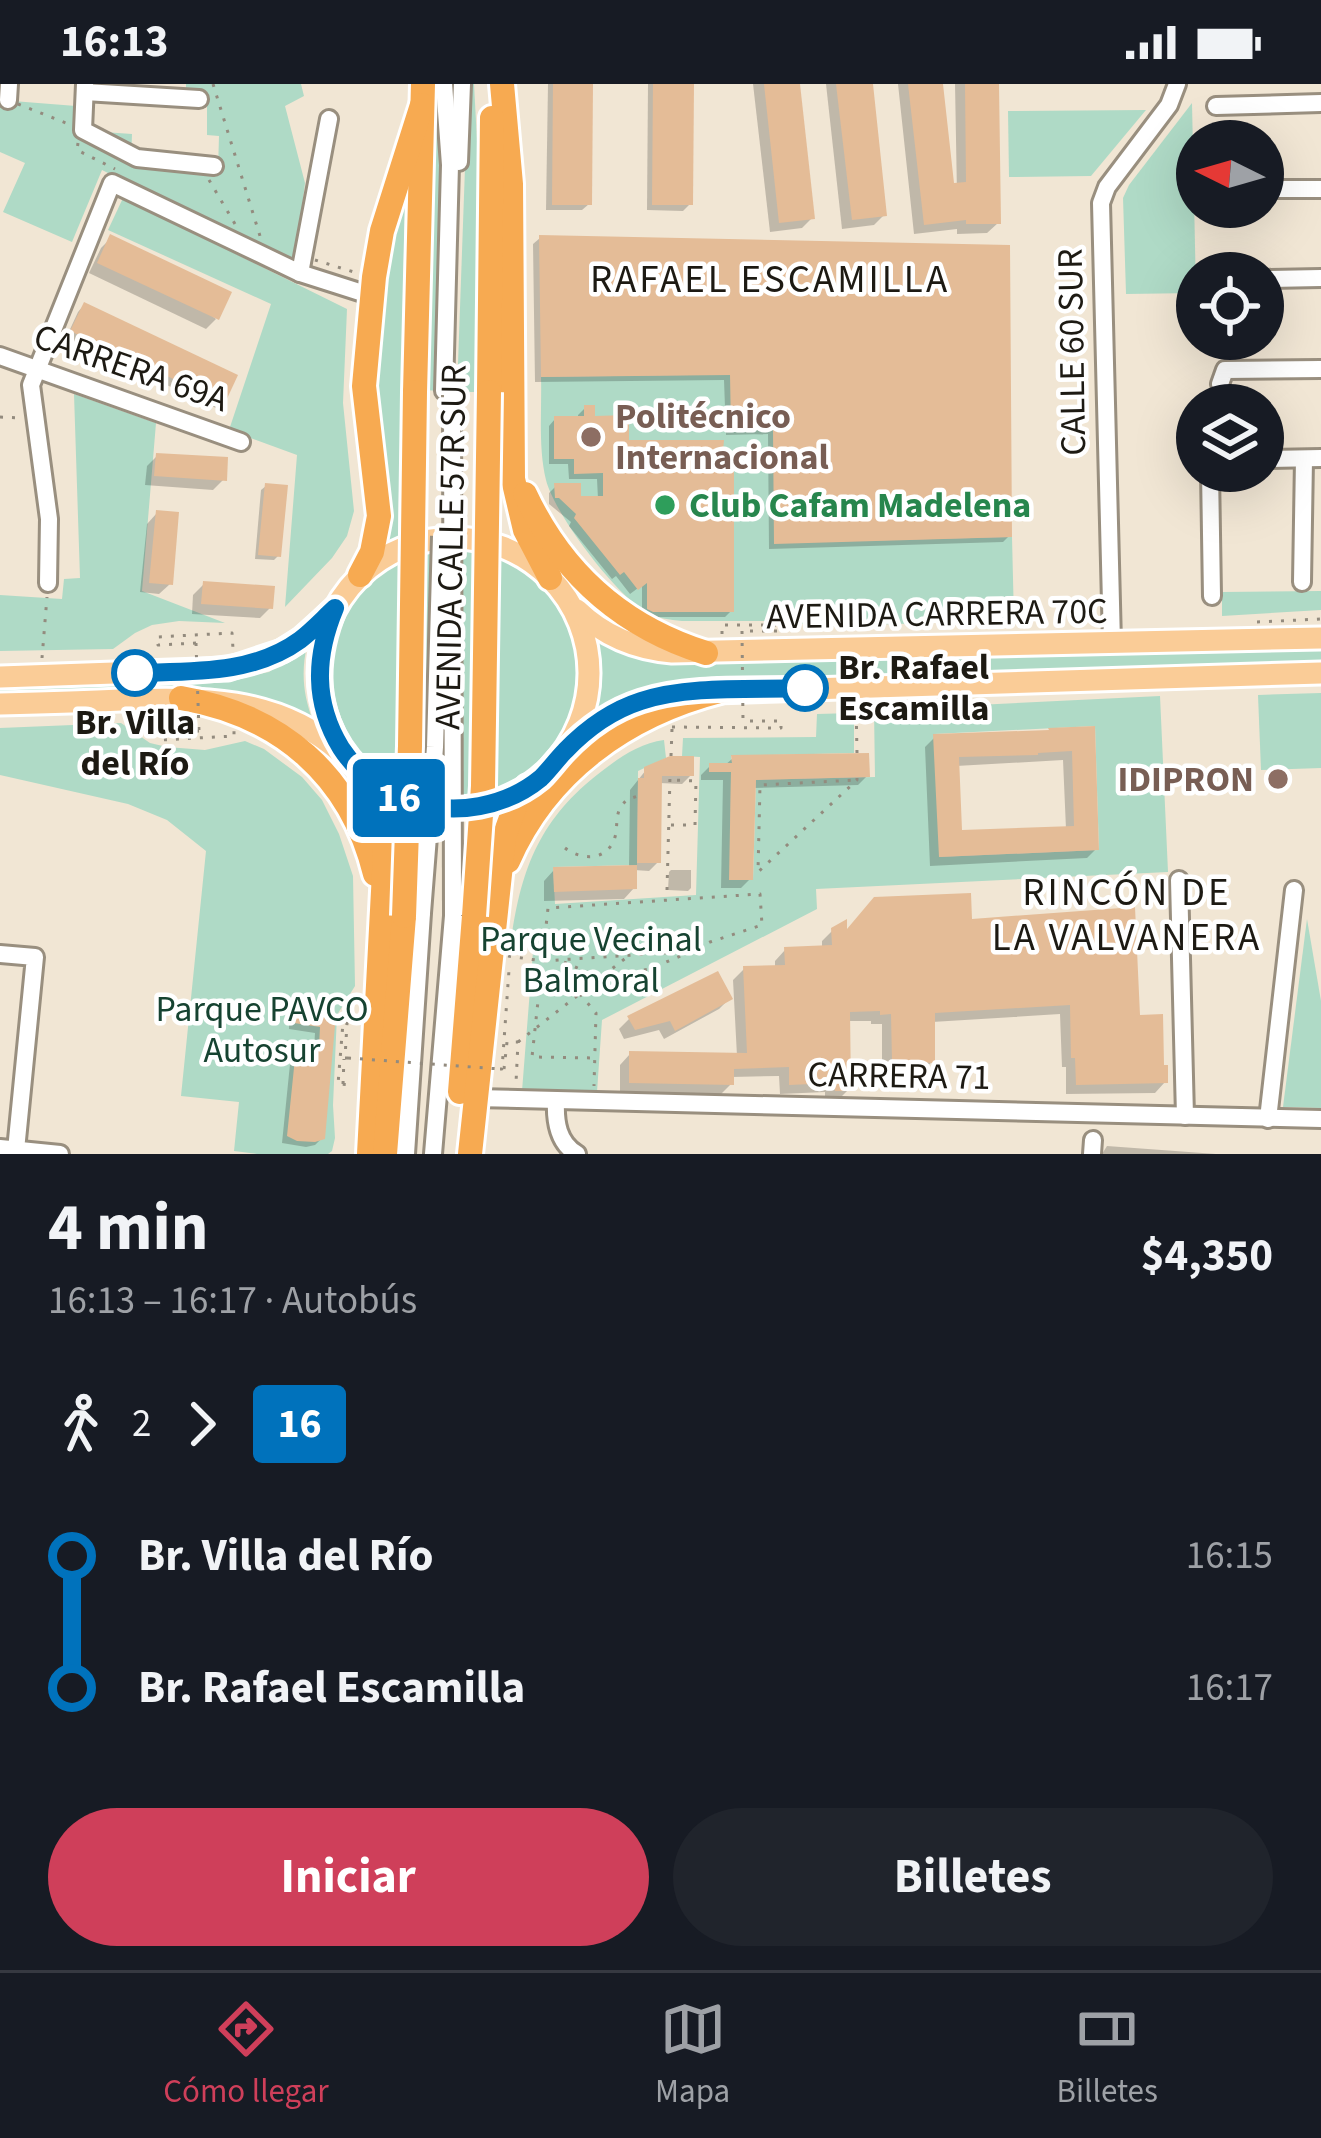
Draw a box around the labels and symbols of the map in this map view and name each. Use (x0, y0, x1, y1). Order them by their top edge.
north arrow (1176, 120, 1284, 228)
street label: CALLE 60 SUR (1045, 248, 1099, 456)
district label: RAFAEL ESCAMILLA (590, 252, 950, 308)
street label: CARRERA 69A (27, 311, 235, 425)
street label: AVENIDA CALLE 57R SUR (422, 364, 480, 730)
place label: Politécnico Internacional (615, 391, 829, 483)
marker: Politécnico Internacional (578, 424, 604, 450)
place label: Club Cafam Madelena (689, 480, 1031, 531)
marker: Club Cafam Madelena (652, 492, 678, 518)
street label: AVENIDA CARRERA 70C (766, 586, 1108, 642)
place label: Br. Rafael Escamilla (838, 642, 990, 734)
marker: Br. Villa del Río (113, 651, 157, 695)
marker: Br. Rafael Escamilla (783, 666, 827, 710)
place label: Br. Villa del Río (75, 697, 195, 789)
place label: IDIPRON (1117, 754, 1254, 805)
line badge: 16 (345, 759, 453, 837)
marker: IDIPRON (1265, 766, 1291, 792)
district label: RINCÓN DE LA VALVANERA (992, 865, 1262, 966)
park label: Parque Vecinal Balmoral (480, 914, 702, 1006)
park label: Parque PAVCO Autosur (155, 984, 369, 1076)
street label: CARRERA 71 (807, 1049, 991, 1103)

